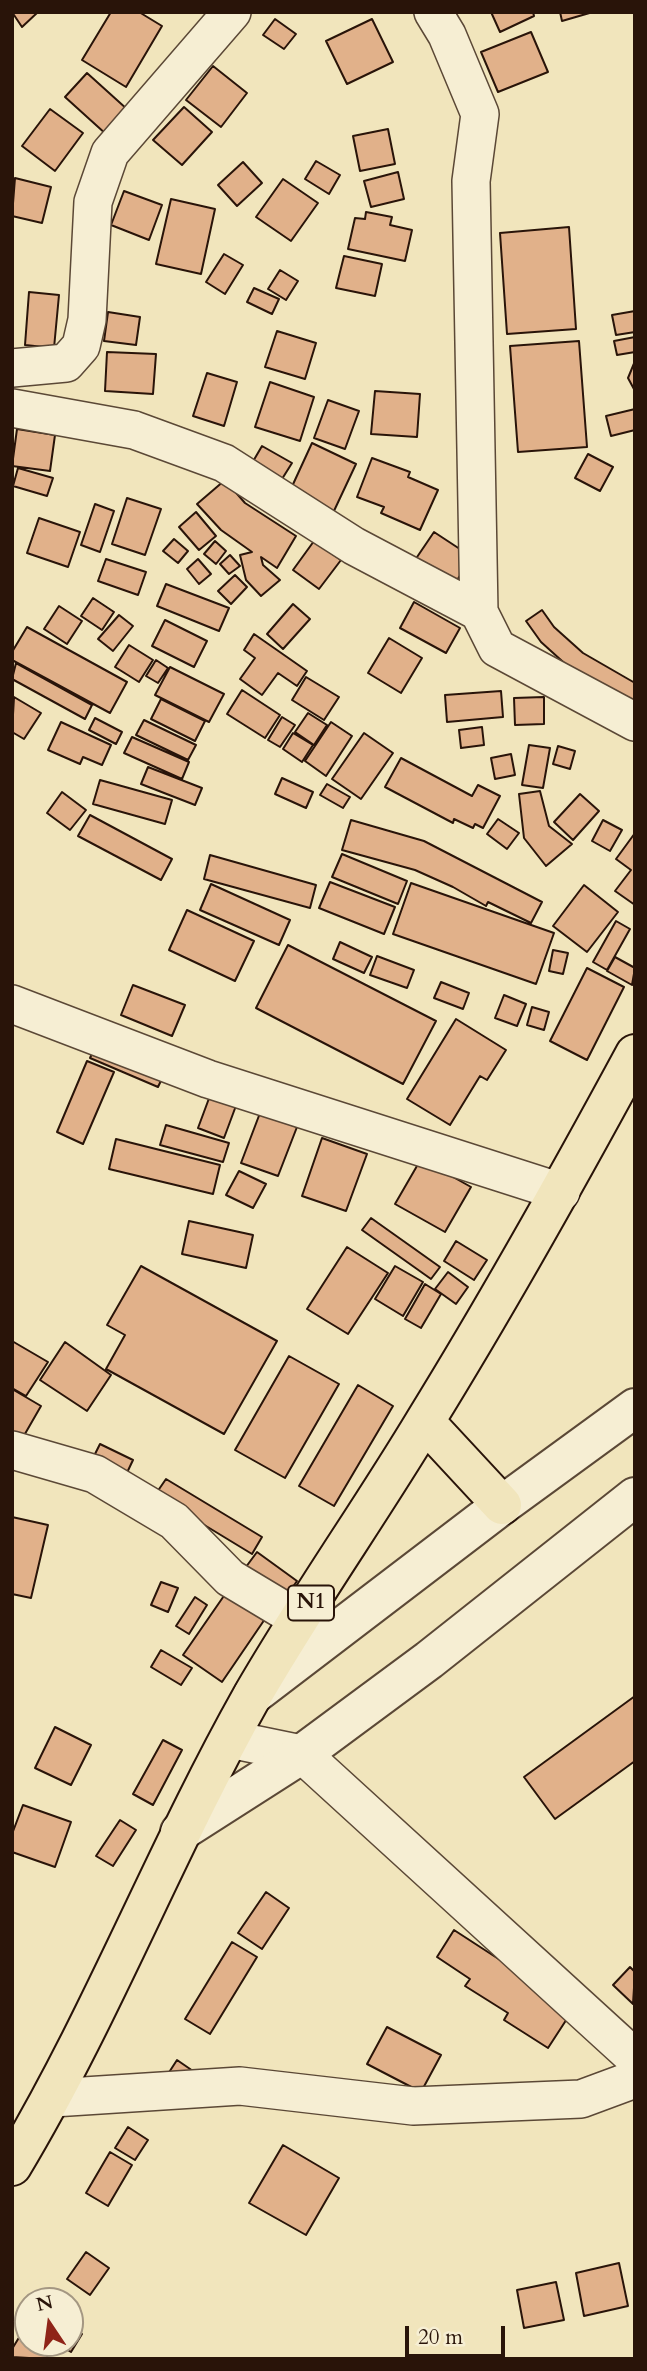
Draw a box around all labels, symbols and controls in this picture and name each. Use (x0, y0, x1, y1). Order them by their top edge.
road number: N1 (288, 1586, 334, 1620)
north arrow (14, 2287, 84, 2357)
text: N (34, 2289, 56, 2318)
scale bar (409, 2312, 509, 2356)
text: 20 m (418, 2323, 463, 2352)

